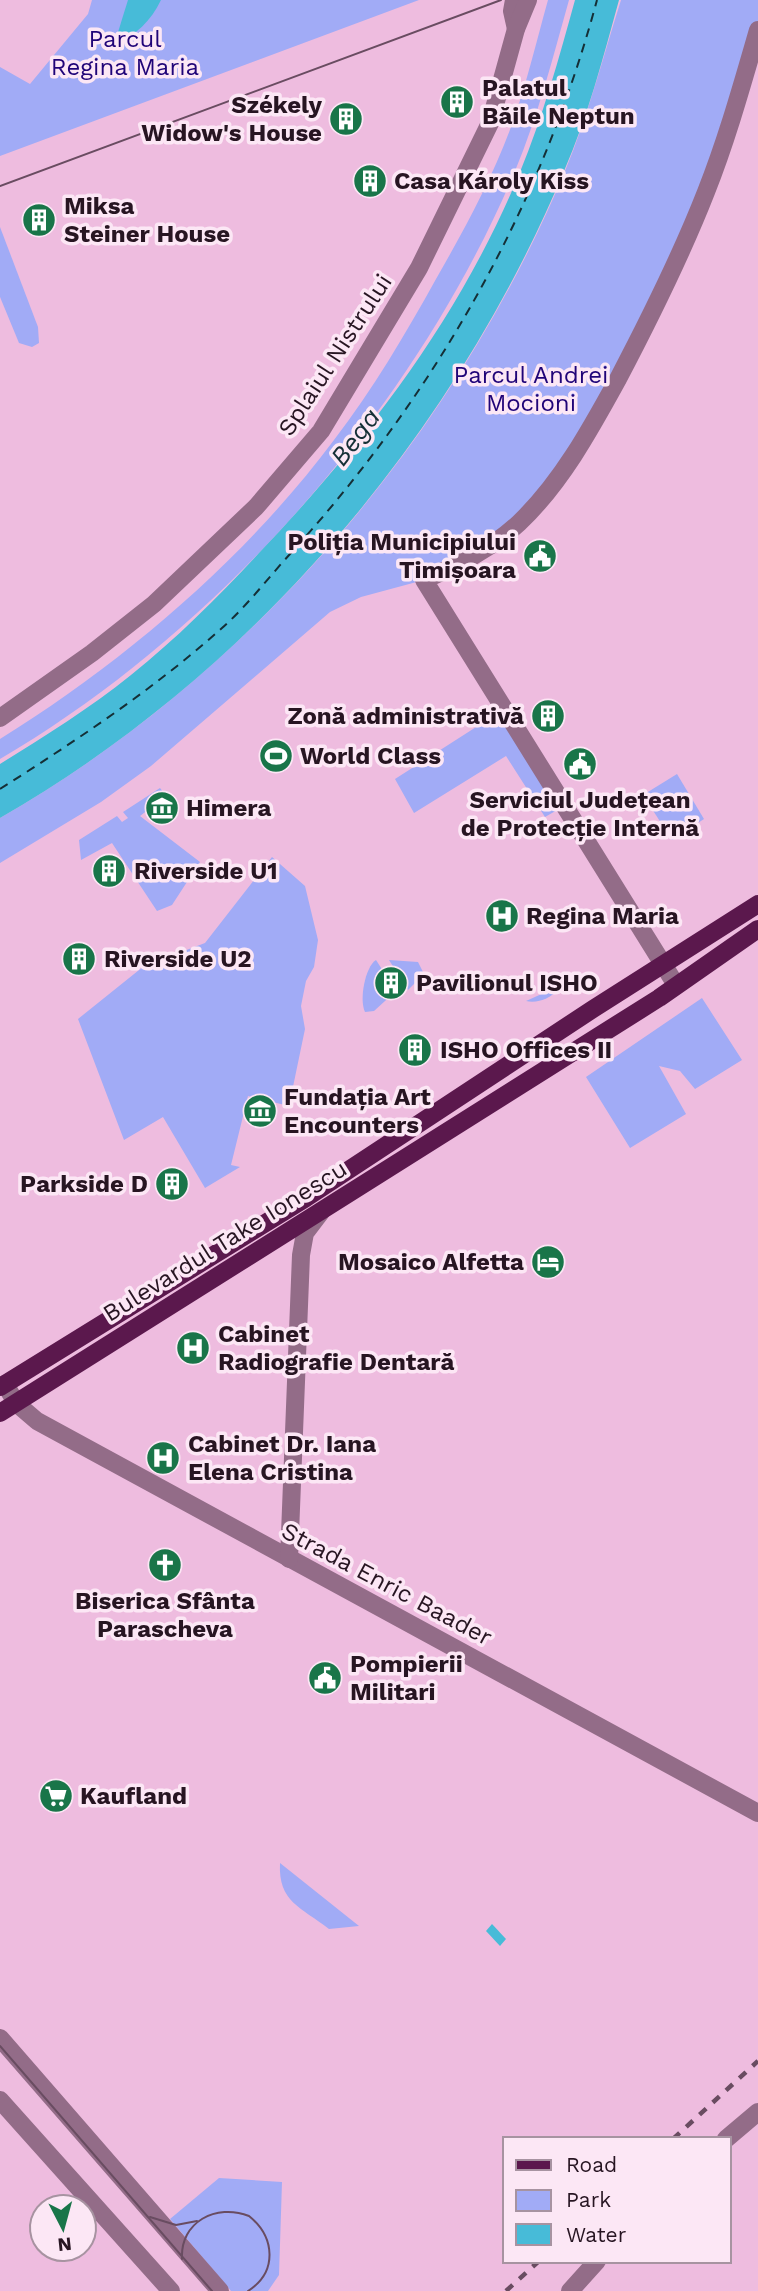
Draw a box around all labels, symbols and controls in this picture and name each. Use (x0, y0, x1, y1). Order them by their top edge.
park label: Parcul Regina Maria (51, 25, 199, 81)
place label: Palatul Băile Neptun (482, 74, 635, 130)
building icon: Palatul Băile Neptun (438, 83, 476, 121)
place label: Székely Widow's House (141, 91, 322, 147)
building icon: Székely Widow's House (327, 100, 365, 138)
building icon: Casa Károly Kiss (351, 162, 389, 200)
place label: Casa Károly Kiss (394, 167, 589, 195)
place label: Miksa Steiner House (64, 192, 230, 248)
building icon: Miksa Steiner House (20, 201, 58, 239)
street label: Splaiul Nistrului (272, 269, 398, 441)
park label: Parcul Andrei Mocioni (454, 361, 609, 417)
water label: Bega (324, 403, 386, 471)
place label: Poliția Municipiului Timișoara (287, 528, 516, 584)
public building icon: Poliția Municipiului Timișoara (521, 537, 559, 575)
building icon: Zonă administrativă (529, 697, 567, 735)
place label: Zonă administrativă (287, 702, 524, 730)
sports icon: World Class (257, 737, 295, 775)
place label: World Class (300, 742, 441, 770)
public building icon: Serviciul Județean de Protecție Internă (561, 745, 599, 783)
place label: Serviciul Județean de Protecție Internă (461, 786, 699, 842)
museum icon: Himera (143, 789, 181, 827)
place label: Himera (186, 794, 271, 822)
building icon: Riverside U1 (90, 852, 128, 890)
place label: Riverside U1 (134, 857, 278, 885)
hospital icon: Regina Maria (483, 897, 521, 935)
place label: Regina Maria (526, 902, 679, 930)
building icon: Riverside U2 (60, 940, 98, 978)
place label: Riverside U2 (104, 945, 252, 973)
building icon: Pavilionul ISHO (372, 964, 410, 1002)
place label: Pavilionul ISHO (416, 969, 598, 997)
building icon: ISHO Offices II (396, 1031, 434, 1069)
place label: ISHO Offices II (440, 1036, 612, 1064)
place label: Fundația Art Encounters (284, 1083, 431, 1139)
museum icon: Fundația Art Encounters (241, 1092, 279, 1130)
street label: Bulevardul Take Ionescu (98, 1154, 352, 1328)
building icon: Parkside D (153, 1165, 191, 1203)
place label: Parkside D (20, 1170, 148, 1198)
hotel icon: Mosaico Alfetta (529, 1243, 567, 1281)
place label: Mosaico Alfetta (338, 1248, 524, 1276)
place label: Cabinet Radiografie Dentară (218, 1320, 454, 1376)
hospital icon: Cabinet Radiografie Dentară (174, 1329, 212, 1367)
place label: Cabinet Dr. Iana Elena Cristina (188, 1430, 376, 1486)
hospital icon: Cabinet Dr. Iana Elena Cristina (144, 1439, 182, 1477)
street label: Strada Enric Baader (277, 1517, 497, 1651)
church icon: Biserica Sfânta Parascheva (146, 1546, 184, 1584)
place label: Biserica Sfânta Parascheva (75, 1587, 255, 1643)
place label: Pompierii Militari (350, 1650, 463, 1706)
public building icon: Pompierii Militari (306, 1659, 344, 1697)
supermarket icon: Kaufland (37, 1777, 75, 1815)
place label: Kaufland (80, 1782, 187, 1810)
legend (503, 2137, 730, 2263)
text: Road (566, 2152, 617, 2177)
text: Park (566, 2187, 611, 2212)
north arrow (28, 2193, 98, 2263)
text: Water (566, 2222, 627, 2247)
text: N (57, 2232, 73, 2257)

